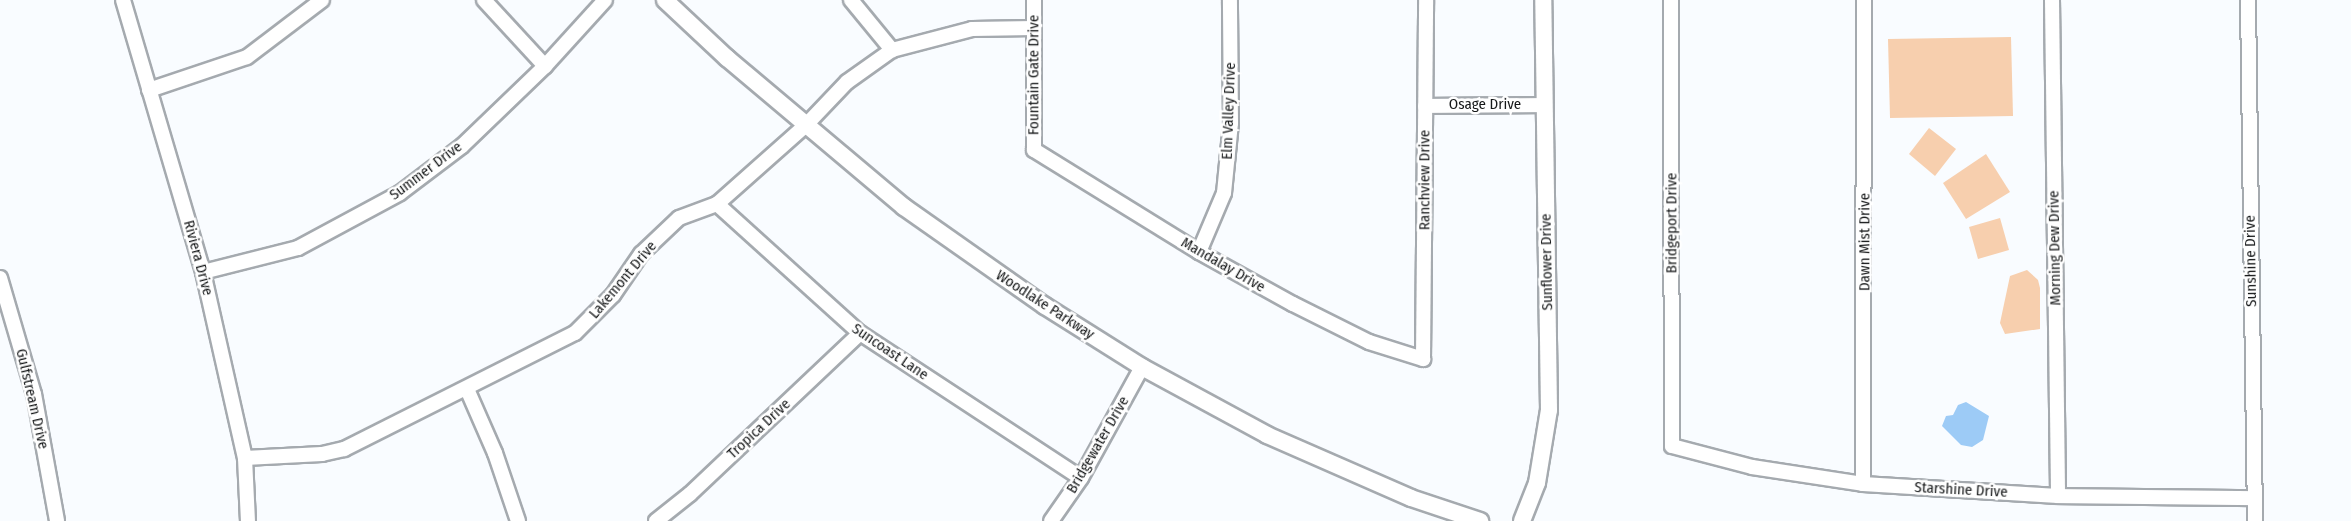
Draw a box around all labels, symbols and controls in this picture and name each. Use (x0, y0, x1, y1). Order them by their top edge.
street label: Fountain Gate Drive (1025, 15, 1043, 135)
street label: Elm Valley Drive (1218, 62, 1240, 160)
street label: Osage Drive (1449, 96, 1521, 114)
street label: Ranchview Drive (1416, 130, 1434, 230)
street label: Summer Drive (386, 138, 466, 204)
street label: Bridgeport Drive (1663, 173, 1681, 273)
street label: Morning Dew Drive (2045, 190, 2065, 306)
street label: Dawn Mist Drive (1856, 193, 1874, 291)
street label: Sunflower Drive (1537, 213, 1557, 311)
street label: Sunshine Drive (2241, 215, 2261, 307)
street label: Riviera Drive (179, 218, 217, 298)
street label: Mandalay Drive (1178, 234, 1268, 296)
street label: Lakemont Drive (585, 238, 661, 322)
street label: Woodlake Parkway (992, 266, 1098, 344)
street label: Suncoast Lane (848, 320, 932, 384)
street label: Gulfstream Drive (12, 347, 52, 451)
street label: Bridgewater Drive (1063, 393, 1133, 497)
street label: Tropica Drive (724, 395, 794, 463)
street label: Starshine Drive (1914, 479, 2008, 501)

